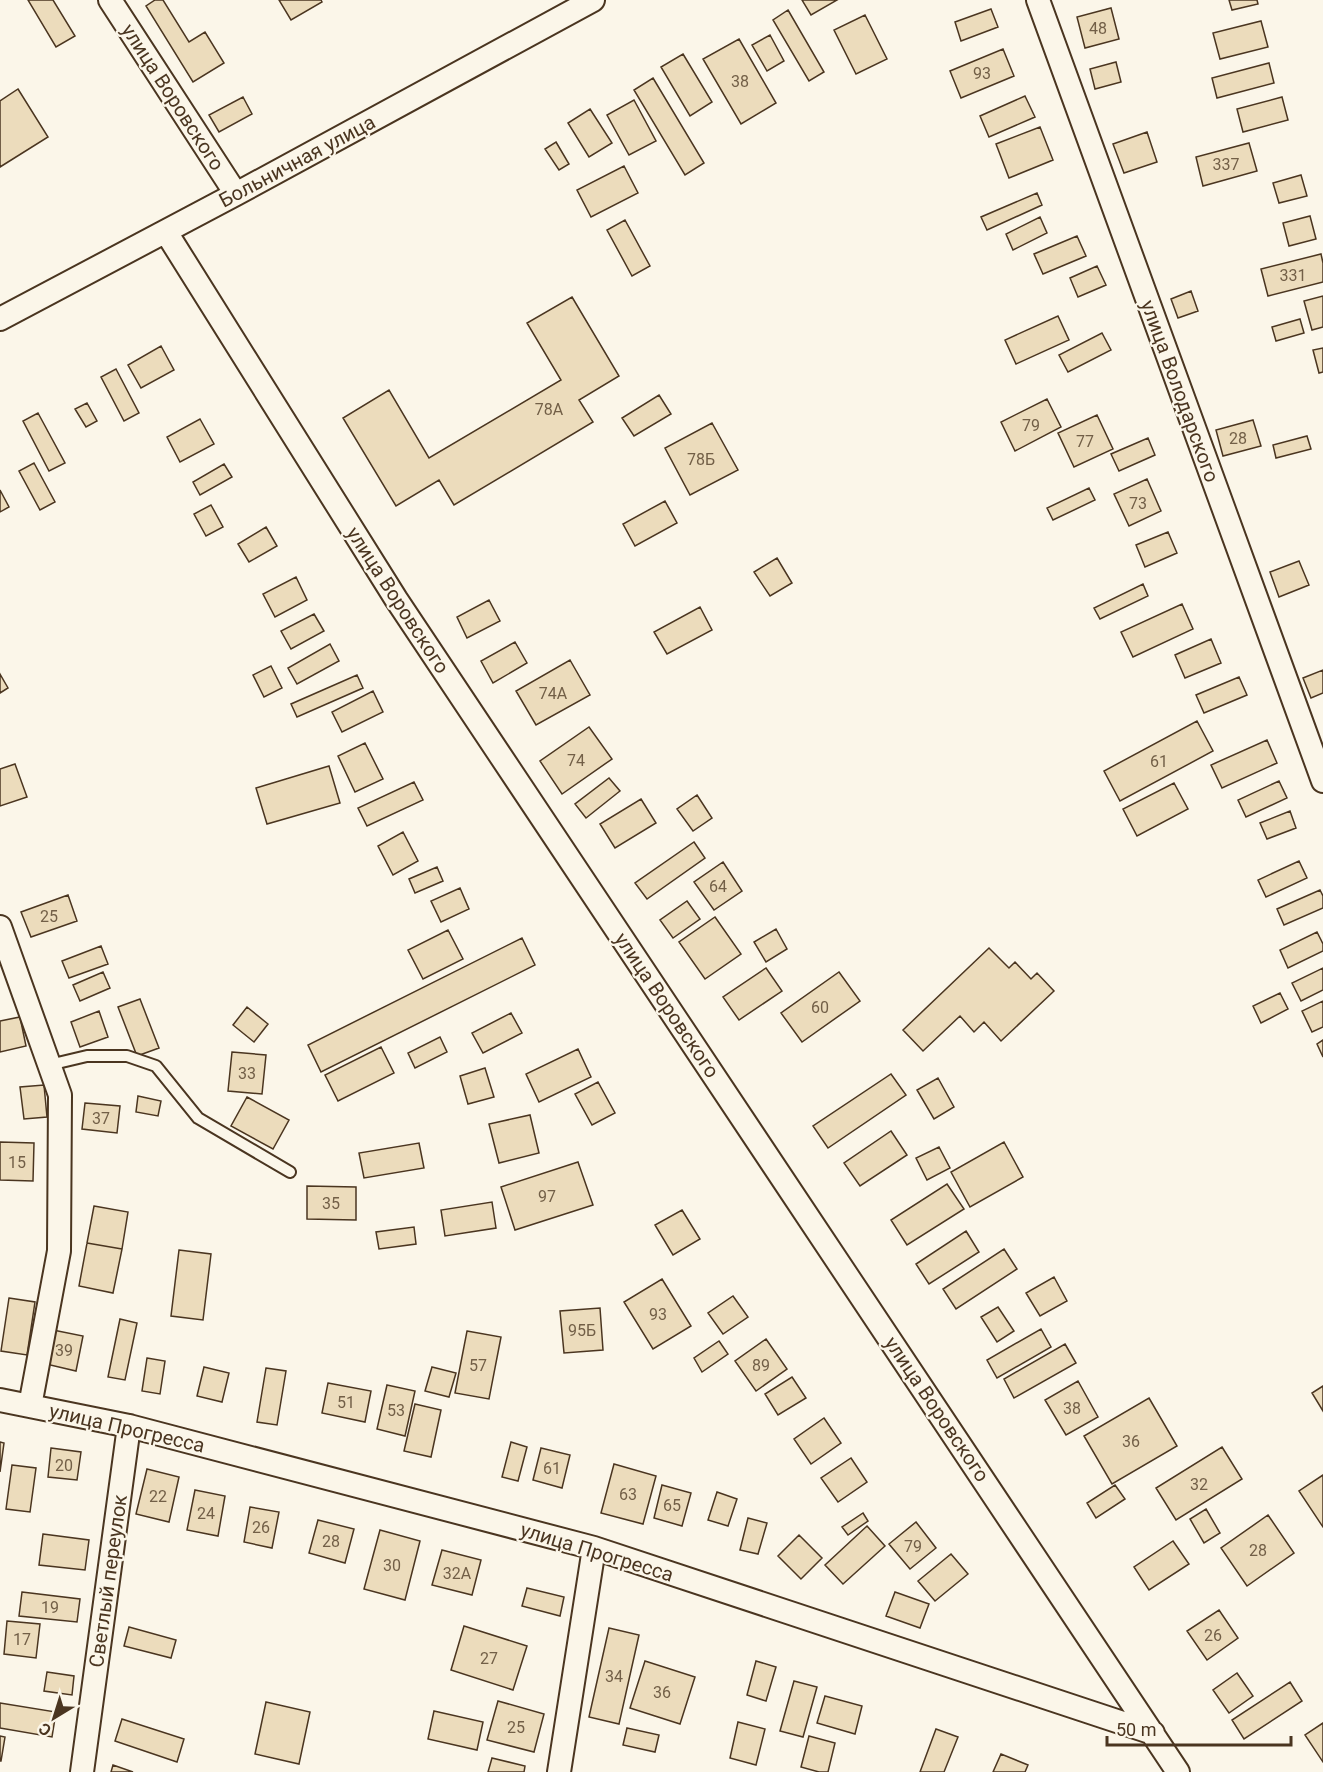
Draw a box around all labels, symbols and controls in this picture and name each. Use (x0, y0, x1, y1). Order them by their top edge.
street label: улица Воровского (117, 19, 229, 175)
house number: 48 (1089, 19, 1107, 38)
house number: 93 (973, 64, 991, 83)
house number: 38 (731, 72, 749, 91)
street label: Больничная улица (215, 110, 379, 212)
house number: 337 (1213, 155, 1239, 174)
house number: 331 (1280, 266, 1306, 285)
street label: улица Володарского (1136, 297, 1224, 485)
house number: 78А (535, 400, 564, 419)
house number: 79 (1022, 416, 1040, 435)
house number: 28 (1229, 429, 1247, 448)
house number: 77 (1076, 432, 1094, 451)
house number: 78Б (687, 450, 715, 469)
house number: 73 (1129, 494, 1147, 513)
street label: улица Воровского (342, 522, 454, 678)
house number: 74А (539, 684, 568, 703)
house number: 74 (567, 751, 585, 770)
house number: 61 (1150, 752, 1168, 771)
house number: 64 (709, 877, 727, 896)
house number: 25 (40, 907, 58, 926)
street label: улица Воровского (610, 928, 724, 1082)
house number: 60 (811, 998, 829, 1017)
house number: 33 (238, 1064, 256, 1083)
house number: 37 (92, 1109, 110, 1128)
house number: 15 (8, 1153, 26, 1172)
house number: 97 (538, 1187, 556, 1206)
house number: 35 (322, 1194, 340, 1213)
house number: 93 (649, 1305, 667, 1324)
house number: 95Б (568, 1321, 596, 1340)
street label: улица Воровского (880, 1332, 994, 1486)
house number: 39 (55, 1341, 73, 1360)
house number: 57 (469, 1356, 487, 1375)
house number: 89 (752, 1356, 770, 1375)
house number: 51 (337, 1393, 355, 1412)
street label: улица Прогресса (47, 1398, 207, 1458)
house number: 38 (1063, 1399, 1081, 1418)
house number: 53 (387, 1401, 405, 1420)
house number: 36 (1122, 1432, 1140, 1451)
house number: 20 (55, 1456, 73, 1475)
house number: 61 (543, 1459, 561, 1478)
house number: 32 (1190, 1475, 1208, 1494)
house number: 63 (619, 1485, 637, 1504)
house number: 22 (149, 1487, 167, 1506)
street label: Светлый переулок (84, 1493, 132, 1669)
house number: 65 (663, 1496, 681, 1515)
house number: 24 (197, 1504, 215, 1523)
street label: улица Прогресса (518, 1517, 676, 1587)
house number: 26 (252, 1518, 270, 1537)
house number: 28 (322, 1532, 340, 1551)
house number: 79 (904, 1537, 922, 1556)
house number: 28 (1249, 1541, 1267, 1560)
house number: 30 (383, 1556, 401, 1575)
house number: 32А (443, 1564, 472, 1583)
house number: 19 (41, 1598, 59, 1617)
house number: 26 (1204, 1626, 1222, 1645)
house number: 17 (13, 1630, 31, 1649)
house number: 27 (480, 1649, 498, 1668)
house number: 34 (605, 1667, 623, 1686)
house number: 36 (653, 1683, 671, 1702)
north arrow (24, 1688, 84, 1748)
scale bar (1107, 1709, 1292, 1747)
house number: 25 (507, 1718, 525, 1737)
text: С (35, 1719, 55, 1740)
text: 50 m (1116, 1719, 1156, 1740)

